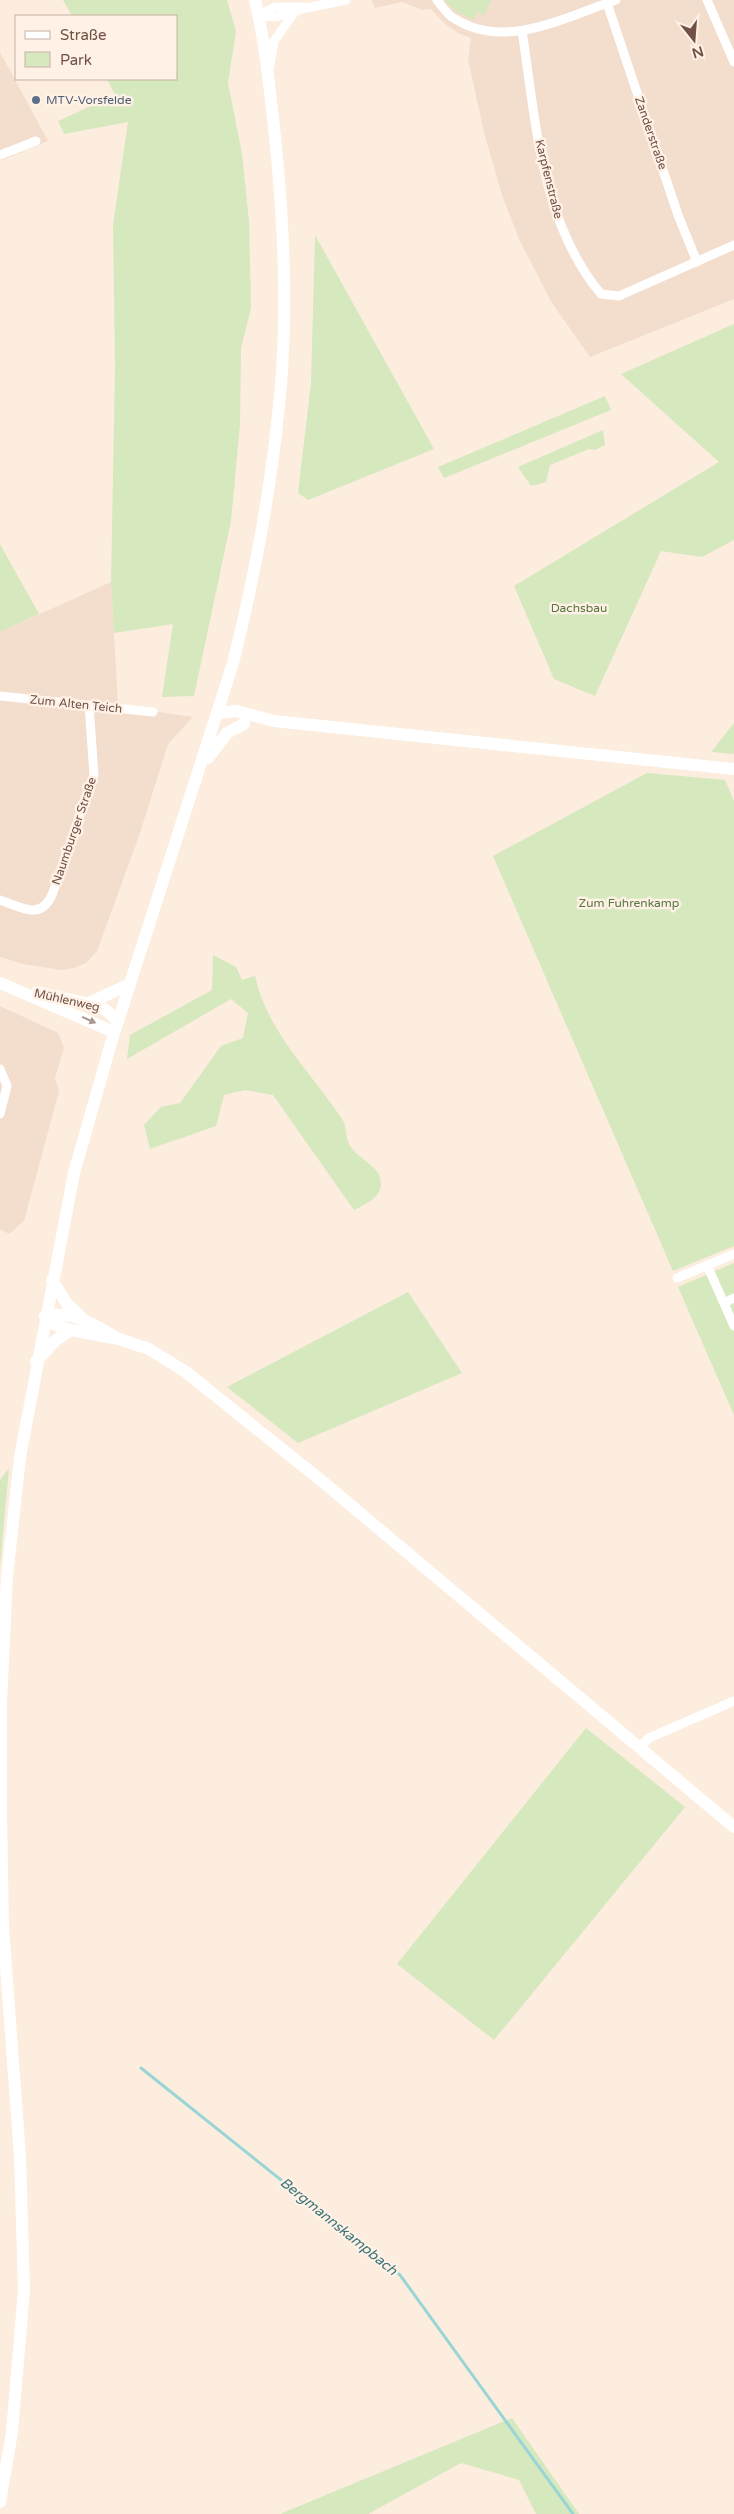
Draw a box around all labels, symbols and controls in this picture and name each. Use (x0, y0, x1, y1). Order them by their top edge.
legend (15, 15, 178, 80)
north arrow (669, 15, 719, 65)
text: Straße (60, 26, 106, 44)
text: N (690, 42, 706, 62)
text: Park (60, 51, 92, 69)
place label: MTV-Vorsfelde (46, 93, 132, 107)
marker: MTV-Vorsfelde (30, 94, 42, 106)
street label: Zanderstraße (632, 95, 670, 172)
street label: Karpfenstraße (532, 138, 566, 220)
park label: Dachsbau (551, 601, 607, 615)
street label: Zum Alten Teich (29, 692, 123, 716)
street label: Naumburger Straße (49, 775, 99, 887)
park label: Zum Fuhrenkamp (579, 896, 679, 910)
street label: Mühlenweg (33, 986, 101, 1014)
one-way arrow (82, 1017, 96, 1025)
water label: Bergmannskampbach (277, 2174, 401, 2279)

